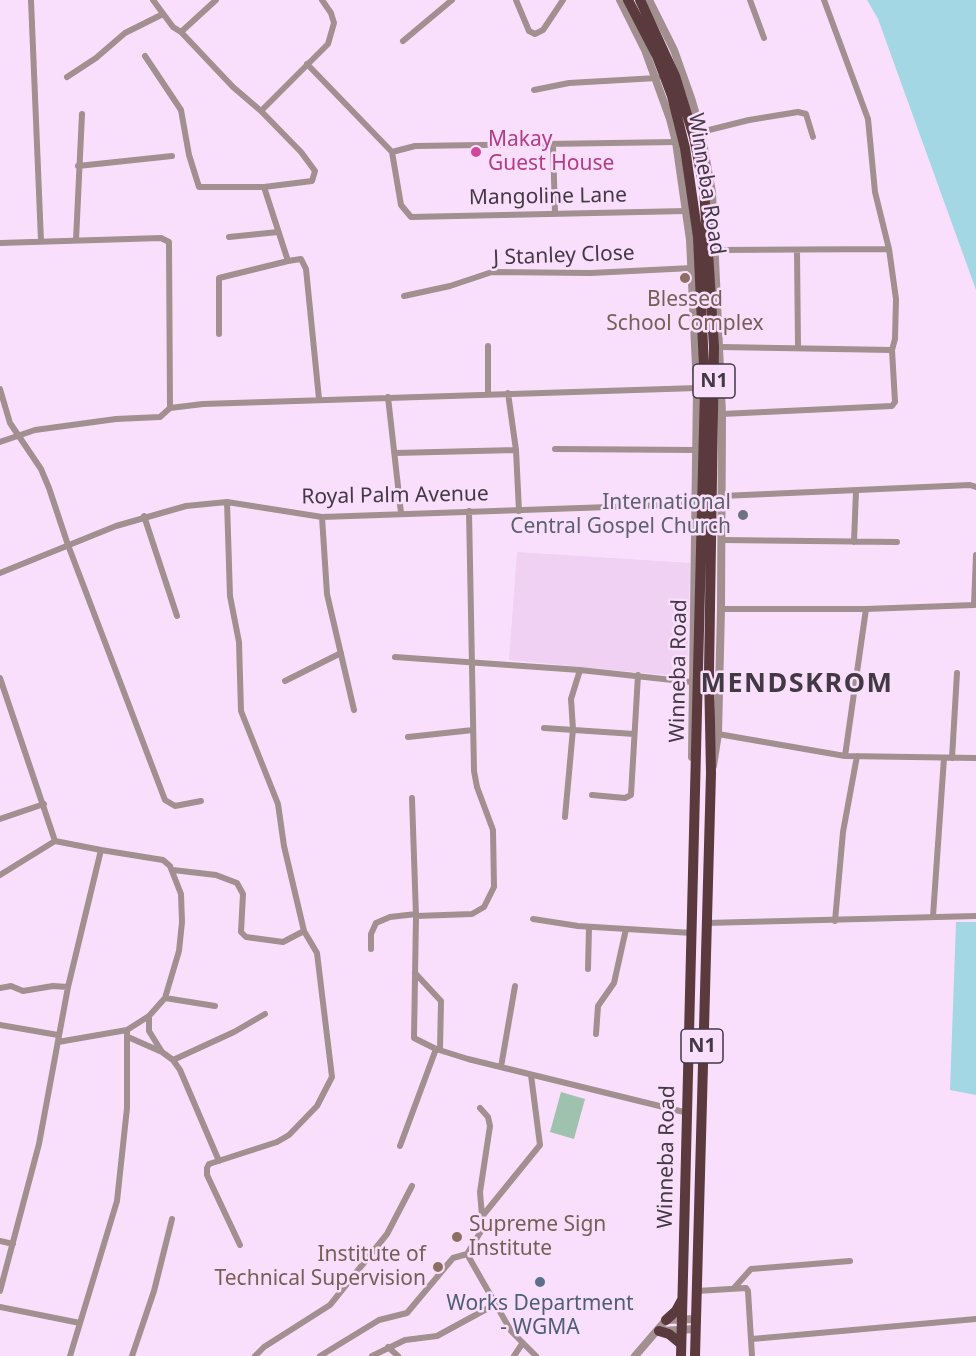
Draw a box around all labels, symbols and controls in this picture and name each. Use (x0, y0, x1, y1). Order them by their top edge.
street label: Winneba Road (682, 111, 730, 257)
place label: Makay Guest House (488, 127, 614, 177)
marker: Makay Guest House (469, 145, 483, 159)
street label: Mangoline Lane (469, 183, 627, 211)
street label: J Stanley Close (493, 241, 635, 271)
marker: Blessed School Complex (678, 271, 692, 285)
place label: Blessed School Complex (606, 287, 764, 337)
road number: N1 (693, 364, 735, 398)
street label: Royal Palm Avenue (301, 482, 489, 510)
place label: International Central Gospel Church (510, 490, 731, 540)
marker: International Central Gospel Church (736, 508, 750, 522)
street label: Winneba Road (665, 599, 693, 743)
district label: MENDSKROM (700, 668, 894, 700)
road number: N1 (681, 1029, 723, 1063)
street label: Winneba Road (653, 1085, 681, 1229)
place label: Supreme Sign Institute (469, 1212, 606, 1262)
marker: Supreme Sign Institute (450, 1230, 464, 1244)
place label: Institute of Technical Supervision (215, 1242, 426, 1292)
marker: Institute of Technical Supervision (431, 1260, 445, 1274)
marker: Works Department - WGMA (533, 1275, 547, 1289)
place label: Works Department - WGMA (446, 1291, 634, 1341)

